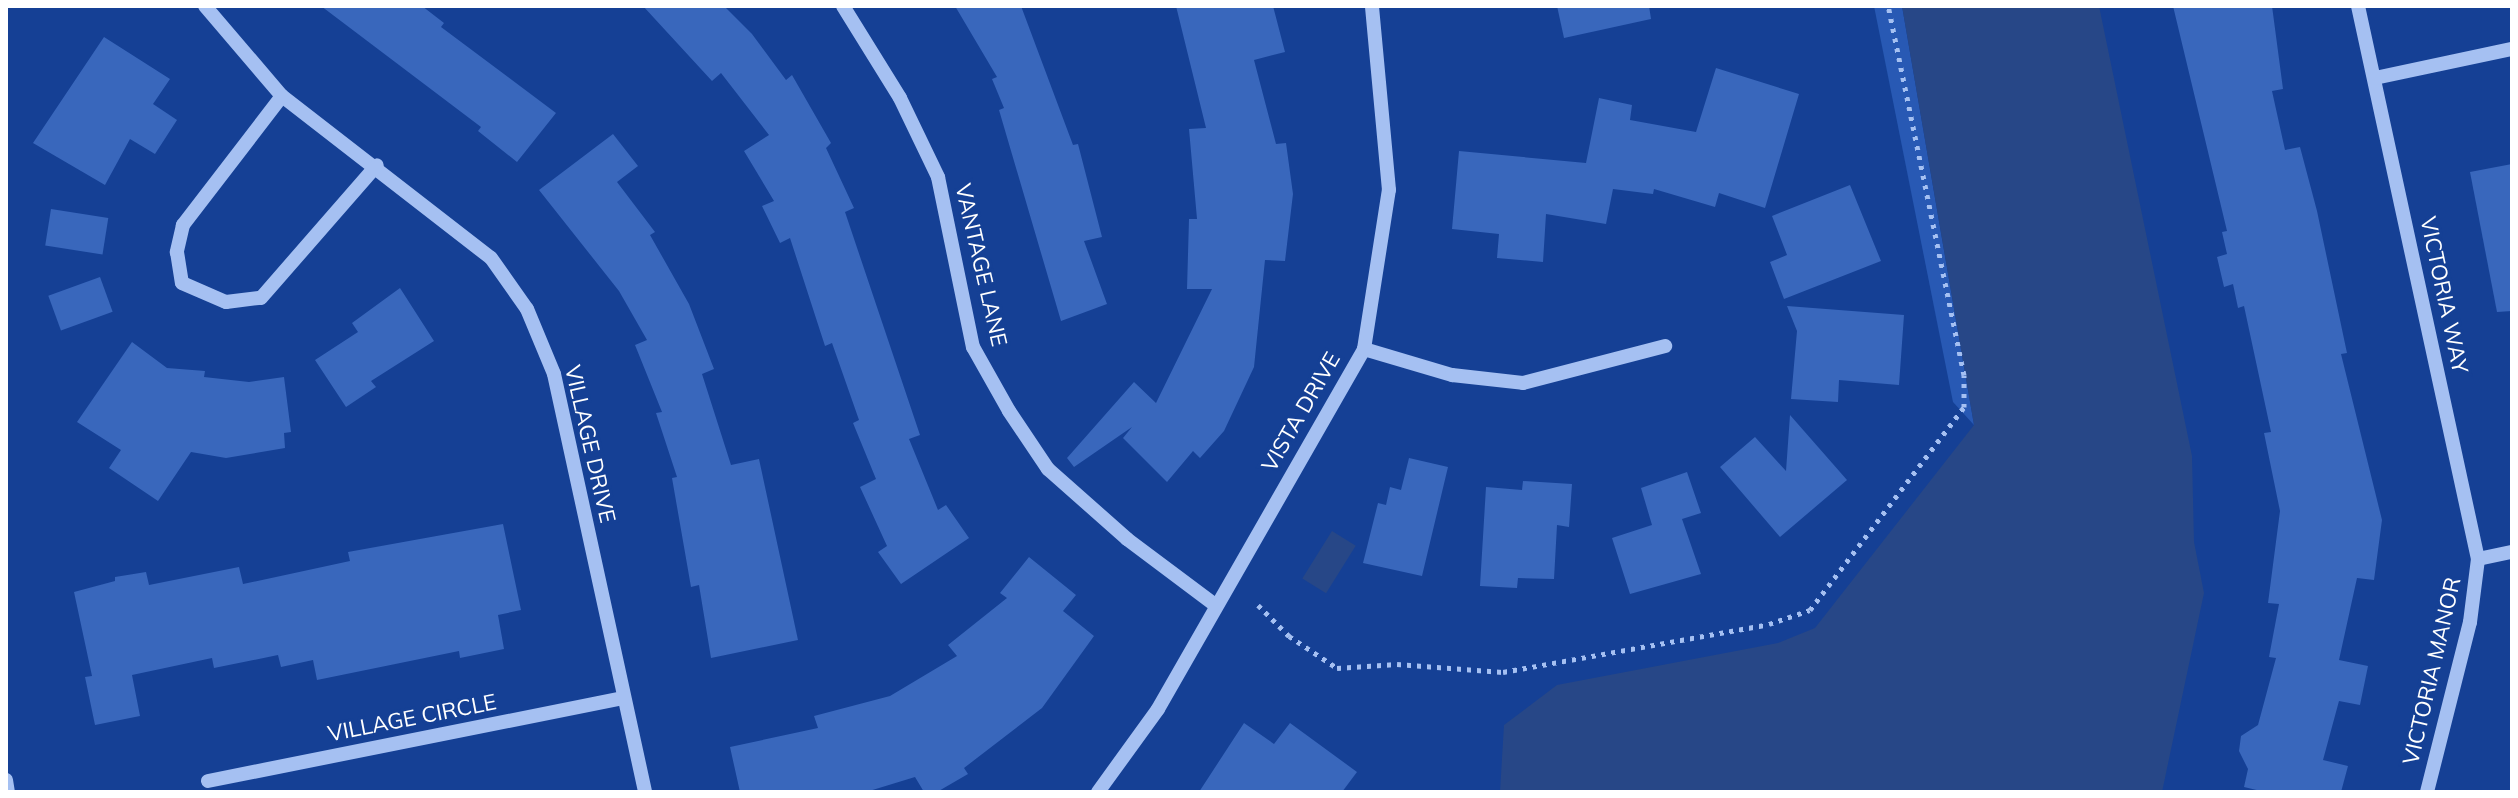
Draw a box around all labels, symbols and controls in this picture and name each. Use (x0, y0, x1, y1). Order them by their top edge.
street label: VANTAGE LANE (949, 181, 1013, 349)
street label: VICTORIA WAY (2415, 214, 2473, 376)
street label: VISTA DRIVE (1256, 348, 1346, 476)
street label: VILLAGE DRIVE (559, 363, 621, 525)
street label: VICTORIA MANOR (2398, 575, 2466, 767)
street label: VILLAGE CIRCLE (326, 689, 498, 747)

